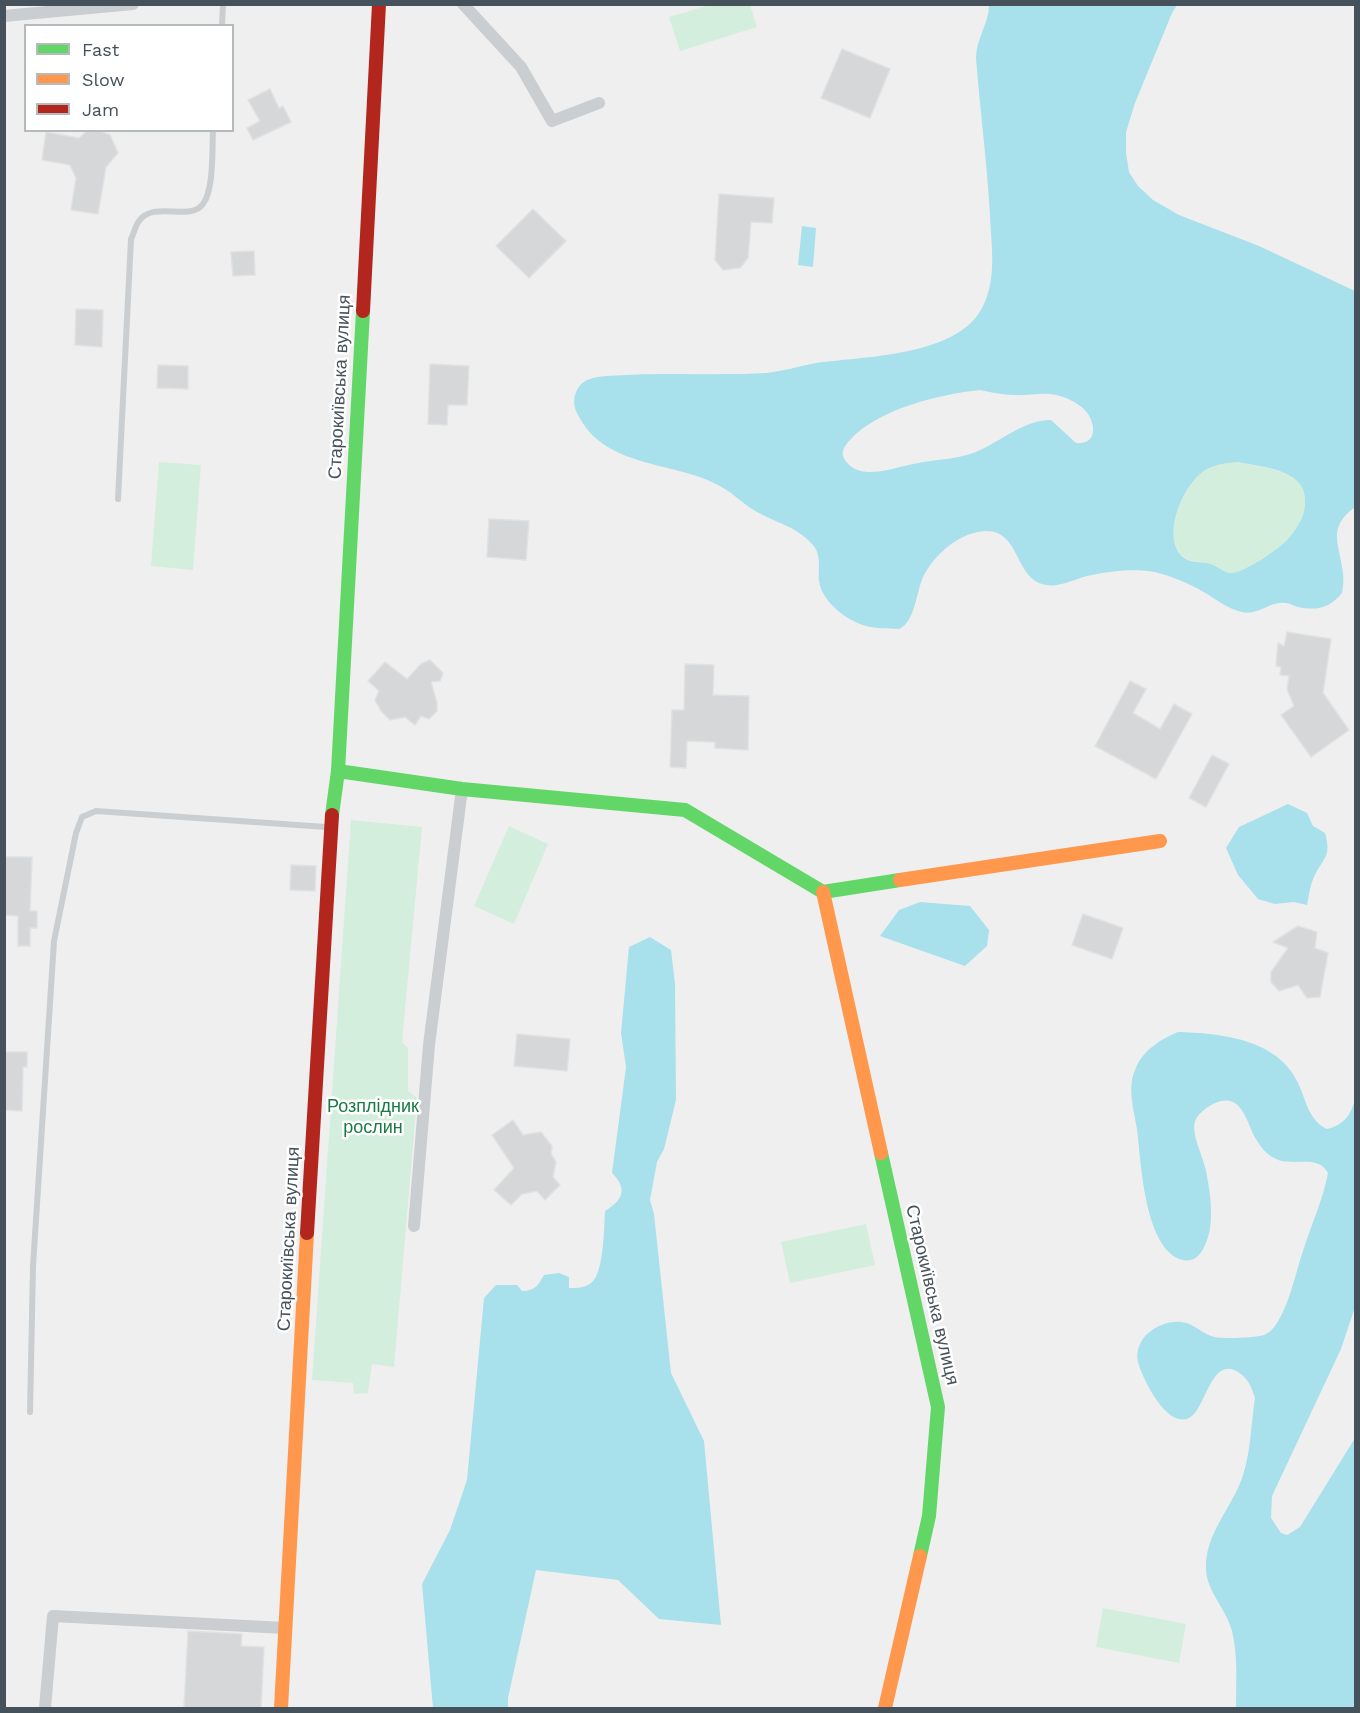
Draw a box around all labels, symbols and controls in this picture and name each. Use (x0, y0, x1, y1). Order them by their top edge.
legend (24, 24, 234, 132)
text: Fast (82, 39, 119, 60)
text: Slow (82, 69, 125, 90)
text: Jam (82, 99, 119, 120)
street label: Старокиївська вулиця (324, 294, 356, 480)
park label: Розплідник рослин (327, 1096, 419, 1138)
street label: Старокиївська вулиця (273, 1146, 305, 1332)
street label: Старокиївська вулиця (901, 1203, 963, 1387)

